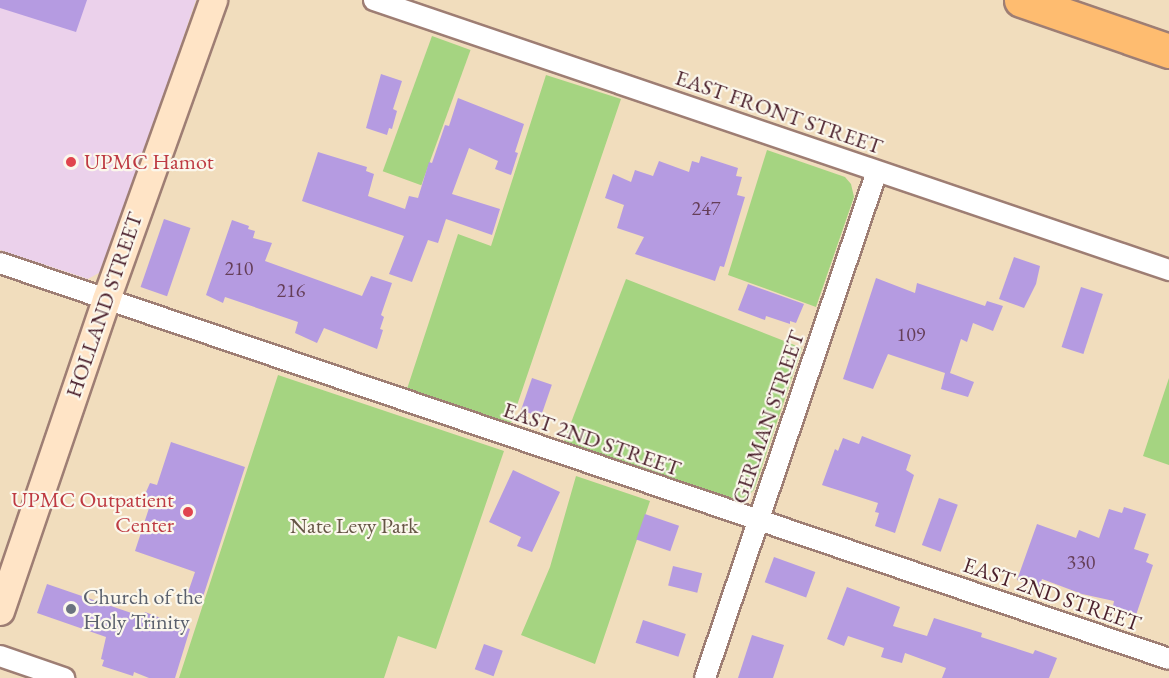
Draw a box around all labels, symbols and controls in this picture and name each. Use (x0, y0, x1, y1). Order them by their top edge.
street label: EAST FRONT STREET (672, 64, 886, 160)
place label: UPMC Hamot (84, 149, 214, 175)
marker: UPMC Hamot (62, 153, 80, 171)
house number: 247 (692, 196, 720, 220)
street label: HOLLAND STREET (60, 209, 148, 401)
house number: 210 (225, 256, 253, 280)
house number: 216 (277, 278, 305, 302)
house number: 109 (897, 322, 925, 346)
street label: GERMAN STREET (726, 327, 810, 507)
street label: EAST 2ND STREET (500, 396, 684, 482)
place label: UPMC Outpatient Center (11, 486, 174, 538)
marker: UPMC Outpatient Center (179, 503, 197, 521)
park label: Nate Levy Park (290, 513, 418, 539)
house number: 330 (1067, 550, 1095, 574)
street label: EAST 2ND STREET (960, 551, 1144, 637)
place label: Church of the Holy Trinity (83, 583, 203, 634)
marker: Church of the Holy Trinity (64, 602, 78, 616)

